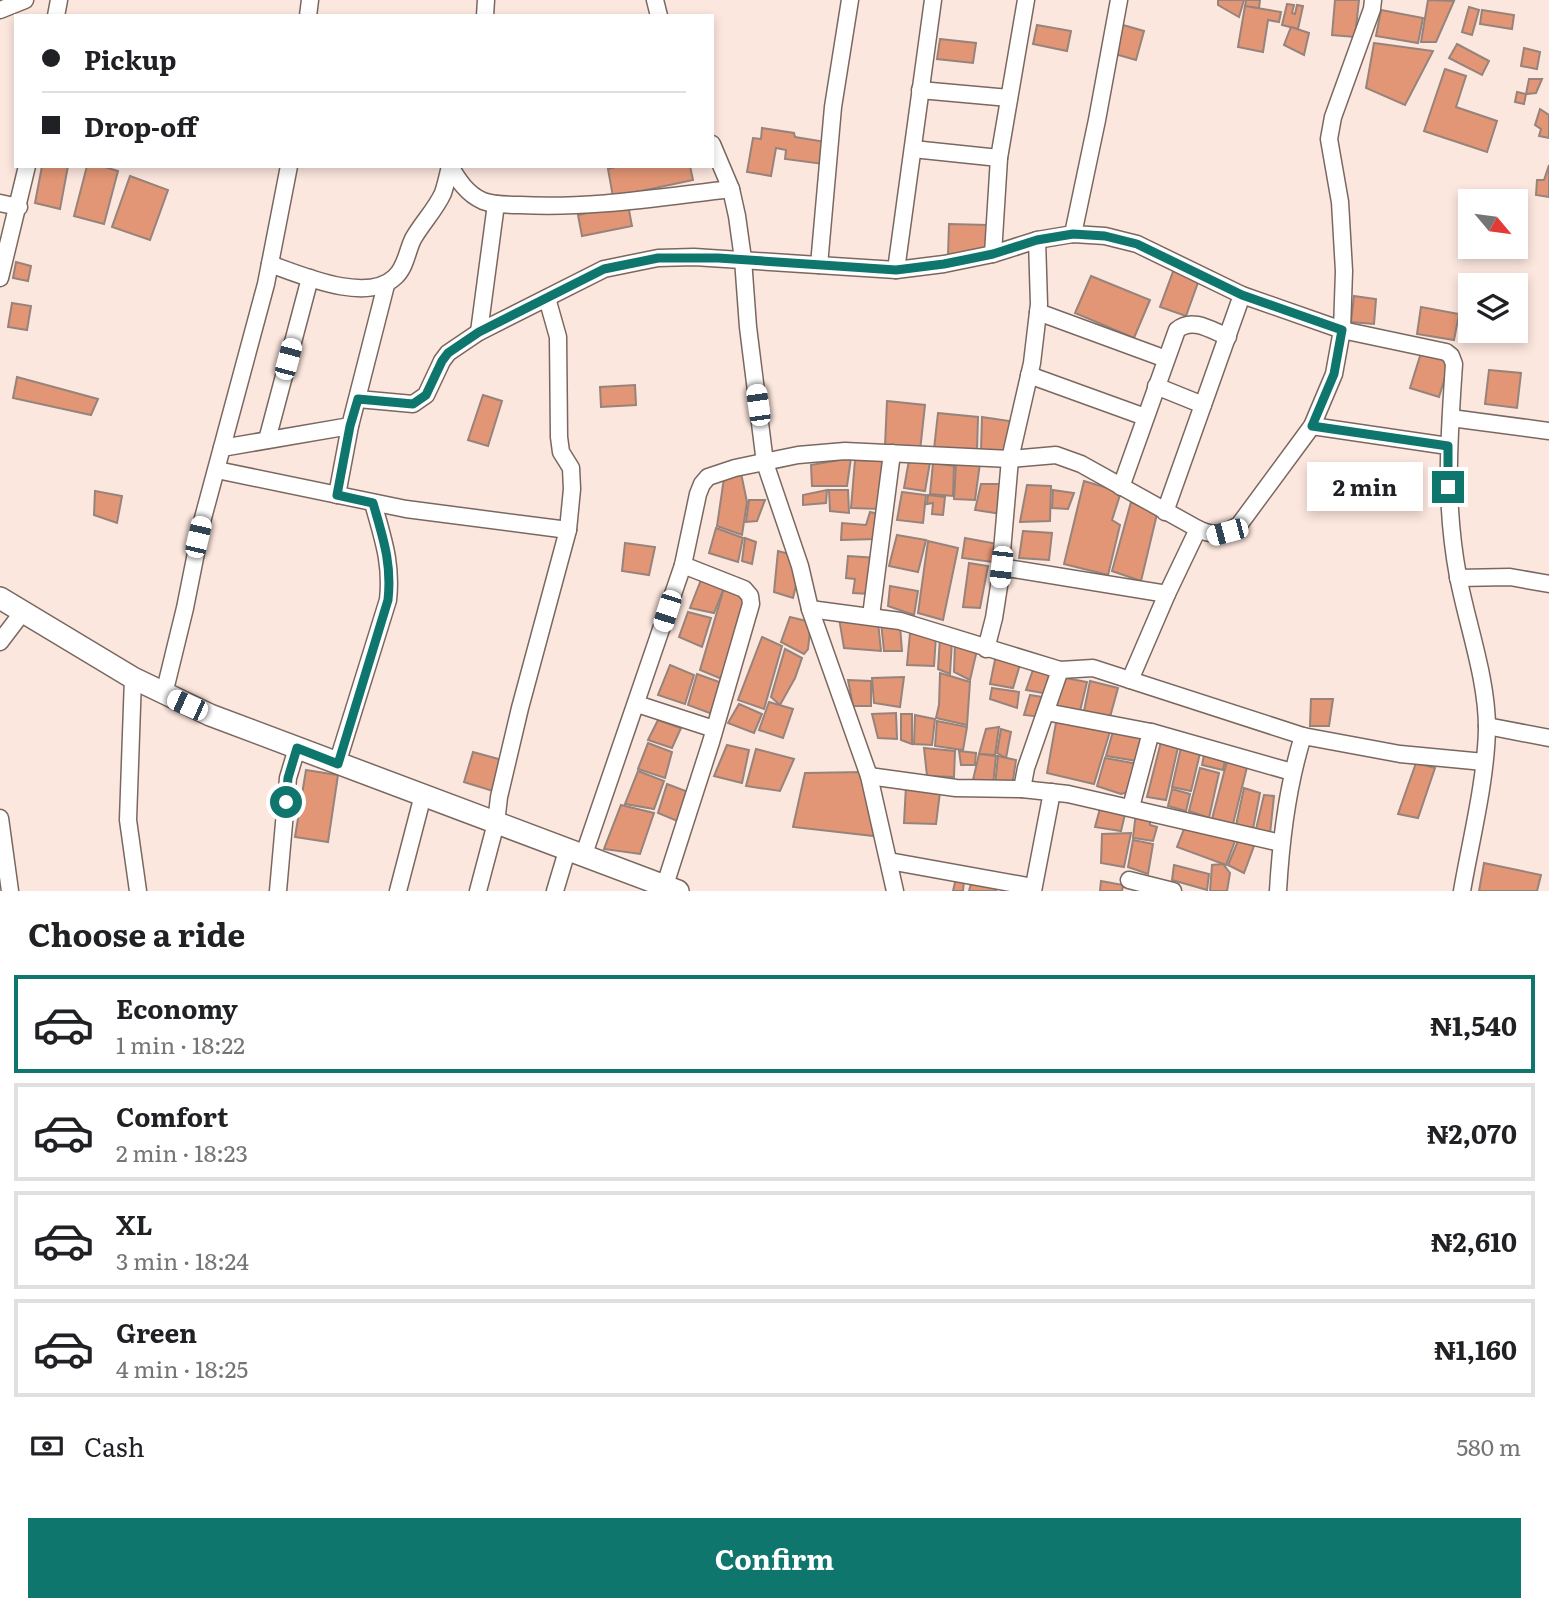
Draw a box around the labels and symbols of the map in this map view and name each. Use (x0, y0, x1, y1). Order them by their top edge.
north arrow (1458, 189, 1528, 259)
car (273, 336, 304, 382)
car (745, 383, 772, 427)
callout: 2 min (1308, 462, 1424, 512)
route end (1432, 471, 1464, 503)
car (184, 514, 213, 560)
car (1204, 516, 1251, 548)
car (989, 545, 1014, 589)
car (651, 588, 684, 634)
car (164, 687, 211, 723)
route start (270, 786, 302, 818)

